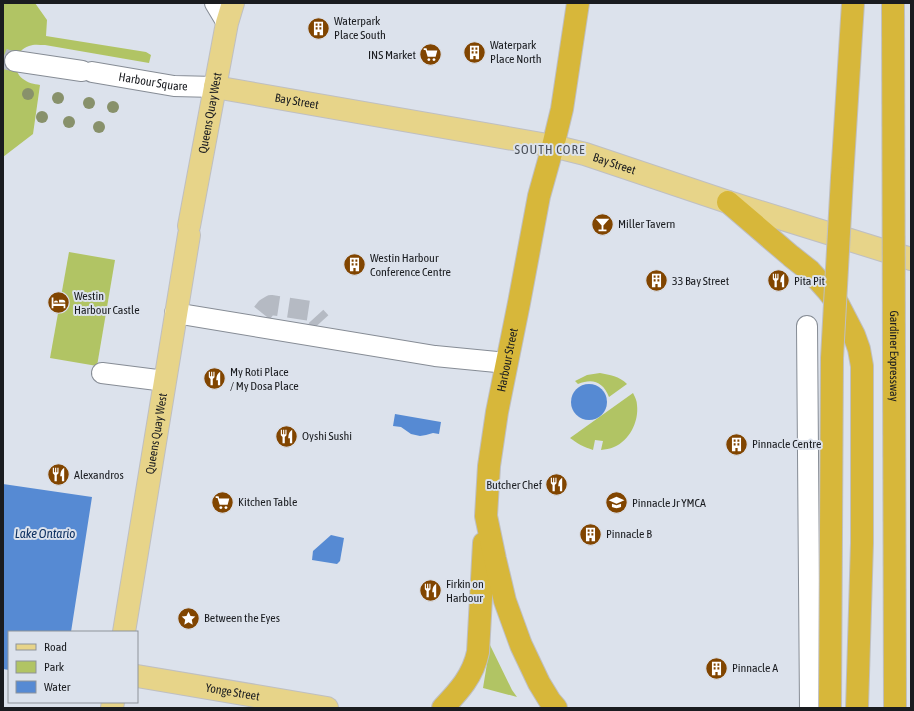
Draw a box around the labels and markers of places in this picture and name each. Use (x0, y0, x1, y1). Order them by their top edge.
place label: Waterpark Place South (334, 14, 386, 42)
building icon: Waterpark Place South (305, 15, 331, 41)
place label: Waterpark Place North (490, 38, 542, 66)
building icon: Waterpark Place North (461, 39, 487, 65)
supermarket icon: INS Market (418, 42, 444, 68)
place label: INS Market (368, 48, 417, 62)
bar icon: Miller Tavern (590, 211, 616, 237)
place label: Miller Tavern (618, 217, 675, 231)
place label: Westin Harbour Conference Centre (370, 251, 451, 279)
building icon: Westin Harbour Conference Centre (341, 252, 367, 278)
building icon: 33 Bay Street (643, 268, 669, 294)
restaurant icon: Pita Pit (766, 268, 792, 294)
place label: 33 Bay Street (672, 274, 730, 288)
place label: Pita Pit (794, 274, 825, 288)
place label: Westin Harbour Castle (74, 289, 140, 317)
hotel icon: Westin Harbour Castle (45, 290, 71, 316)
place label: My Roti Place / My Dosa Place (230, 365, 299, 393)
restaurant icon: My Roti Place / My Dosa Place (201, 366, 227, 392)
restaurant icon: Oyshi Sushi (274, 423, 300, 449)
place label: Oyshi Sushi (302, 429, 352, 443)
building icon: Pinnacle Centre (723, 431, 749, 457)
place label: Pinnacle Centre (752, 437, 821, 451)
restaurant icon: Alexandros (46, 462, 72, 488)
place label: Alexandros (74, 468, 124, 482)
restaurant icon: Butcher Chef (544, 472, 570, 498)
place label: Butcher Chef (486, 478, 543, 492)
supermarket icon: Kitchen Table (210, 489, 236, 515)
school or university icon: Pinnacle Jr YMCA (604, 490, 630, 516)
place label: Kitchen Table (238, 495, 297, 509)
place label: Pinnacle Jr YMCA (632, 496, 706, 510)
building icon: Pinnacle B (577, 521, 603, 547)
place label: Pinnacle B (606, 527, 652, 541)
place label: Firkin on Harbour (446, 577, 484, 605)
restaurant icon: Firkin on Harbour (418, 578, 444, 604)
place icon: Between the Eyes (175, 605, 201, 631)
place label: Between the Eyes (204, 611, 280, 625)
building icon: Pinnacle A (703, 655, 729, 681)
place label: Pinnacle A (732, 661, 778, 675)

